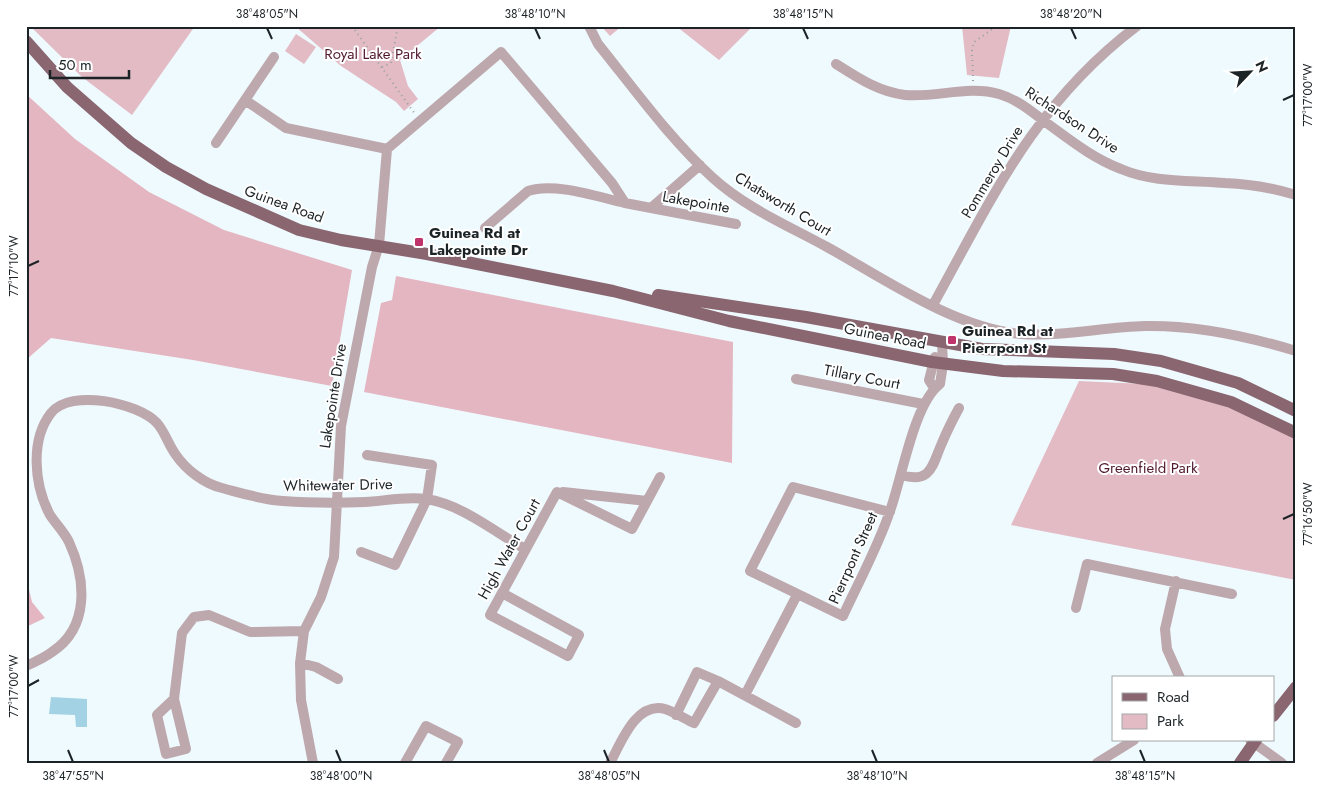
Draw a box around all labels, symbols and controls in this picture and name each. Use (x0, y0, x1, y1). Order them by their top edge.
text: 38°48'05"N (236, 5, 298, 23)
text: 38°48'10"N (505, 5, 565, 23)
text: 38°48'15"N (773, 5, 833, 23)
text: 38°48'20"N (1040, 5, 1102, 23)
park label: Royal Lake Park (324, 43, 422, 65)
scale bar (50, 48, 129, 80)
north arrow (1224, 48, 1274, 98)
text: 50 m (58, 54, 92, 76)
text: N (1250, 57, 1273, 76)
text: 77°17'00"W (1299, 63, 1317, 126)
street label: Richardson Drive (1021, 81, 1124, 159)
street label: Pommeroy Drive (956, 121, 1028, 222)
street label: Chatsworth Court (730, 166, 836, 242)
street label: Guinea Road (241, 179, 327, 229)
street label: Lakepointe (661, 185, 732, 219)
place label: Guinea Rd at Lakepointe Dr (429, 222, 529, 261)
text: 77°17'10"W (5, 235, 23, 297)
marker: Guinea Rd at Lakepointe Dr (413, 236, 425, 248)
street label: Guinea Road (842, 317, 928, 355)
place label: Guinea Rd at Pierrpont St (962, 320, 1053, 359)
marker: Guinea Rd at Pierrpont St (946, 334, 958, 346)
street label: Lakepointe Drive (314, 342, 352, 450)
street label: Tillary Court (822, 359, 902, 395)
park label: Greenfield Park (1098, 457, 1198, 479)
street label: Whitewater Drive (283, 473, 393, 497)
text: 77°16'50"W (1299, 482, 1317, 546)
street label: High Water Court (472, 494, 546, 603)
street label: Pierrpont Street (823, 508, 883, 608)
text: 77°17'00"W (5, 654, 23, 717)
legend (1112, 676, 1274, 742)
text: Road (1157, 686, 1189, 708)
text: Park (1157, 710, 1184, 732)
text: 38°47'55"N (42, 767, 104, 785)
text: 38°48'00"N (310, 767, 372, 785)
text: 38°48'05"N (578, 767, 640, 785)
text: 38°48'10"N (847, 767, 907, 785)
text: 38°48'15"N (1115, 767, 1175, 785)

